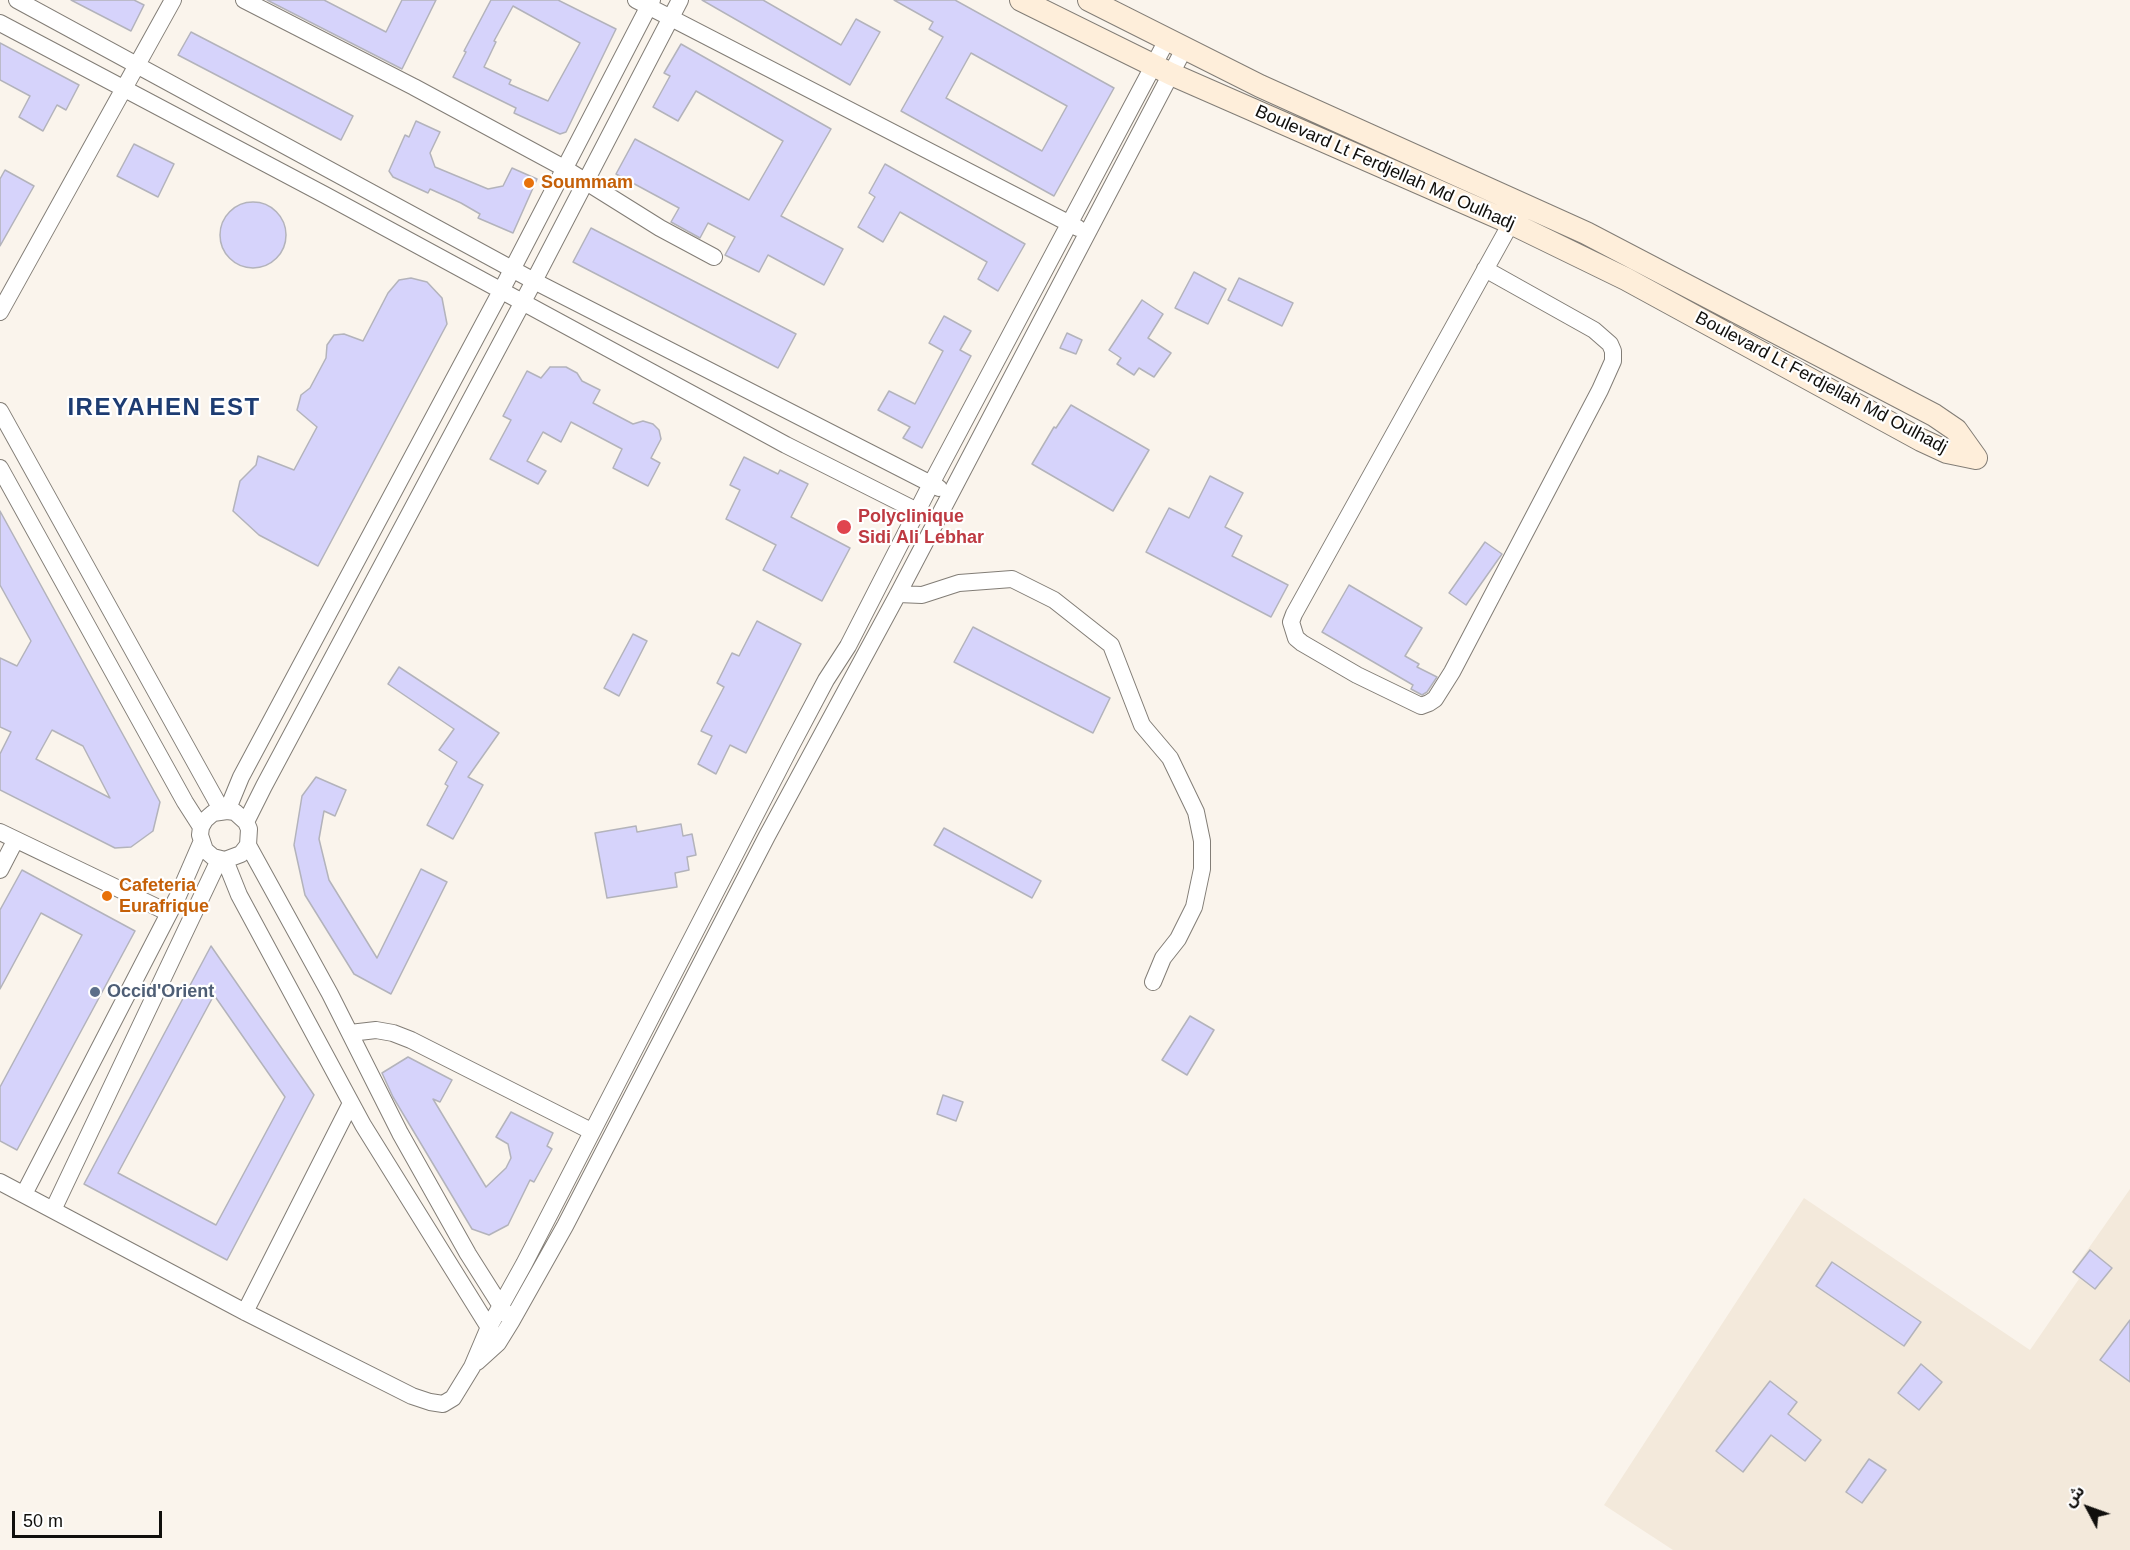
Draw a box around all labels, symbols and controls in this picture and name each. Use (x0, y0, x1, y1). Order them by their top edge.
street label: Boulevard Lt Ferdjellah Md Oulhadj (1252, 101, 1518, 235)
place label: Soummam (541, 172, 633, 194)
marker: Soummam (522, 176, 536, 190)
street label: Boulevard Lt Ferdjellah Md Oulhadj (1691, 307, 1951, 459)
district label: IREYAHEN EST (67, 394, 261, 422)
place label: Polyclinique Sidi Ali Lebhar (858, 506, 984, 548)
marker: Polyclinique Sidi Ali Lebhar (835, 518, 853, 536)
place label: Cafeteria Eurafrique (119, 875, 209, 918)
marker: Cafeteria Eurafrique (100, 889, 114, 903)
place label: Occid'Orient (107, 981, 214, 1003)
marker: Occid'Orient (88, 985, 102, 999)
north arrow (2058, 1478, 2118, 1538)
text: ش (2060, 1482, 2088, 1510)
scale bar (15, 1499, 165, 1537)
text: 50 m (23, 1511, 63, 1531)

